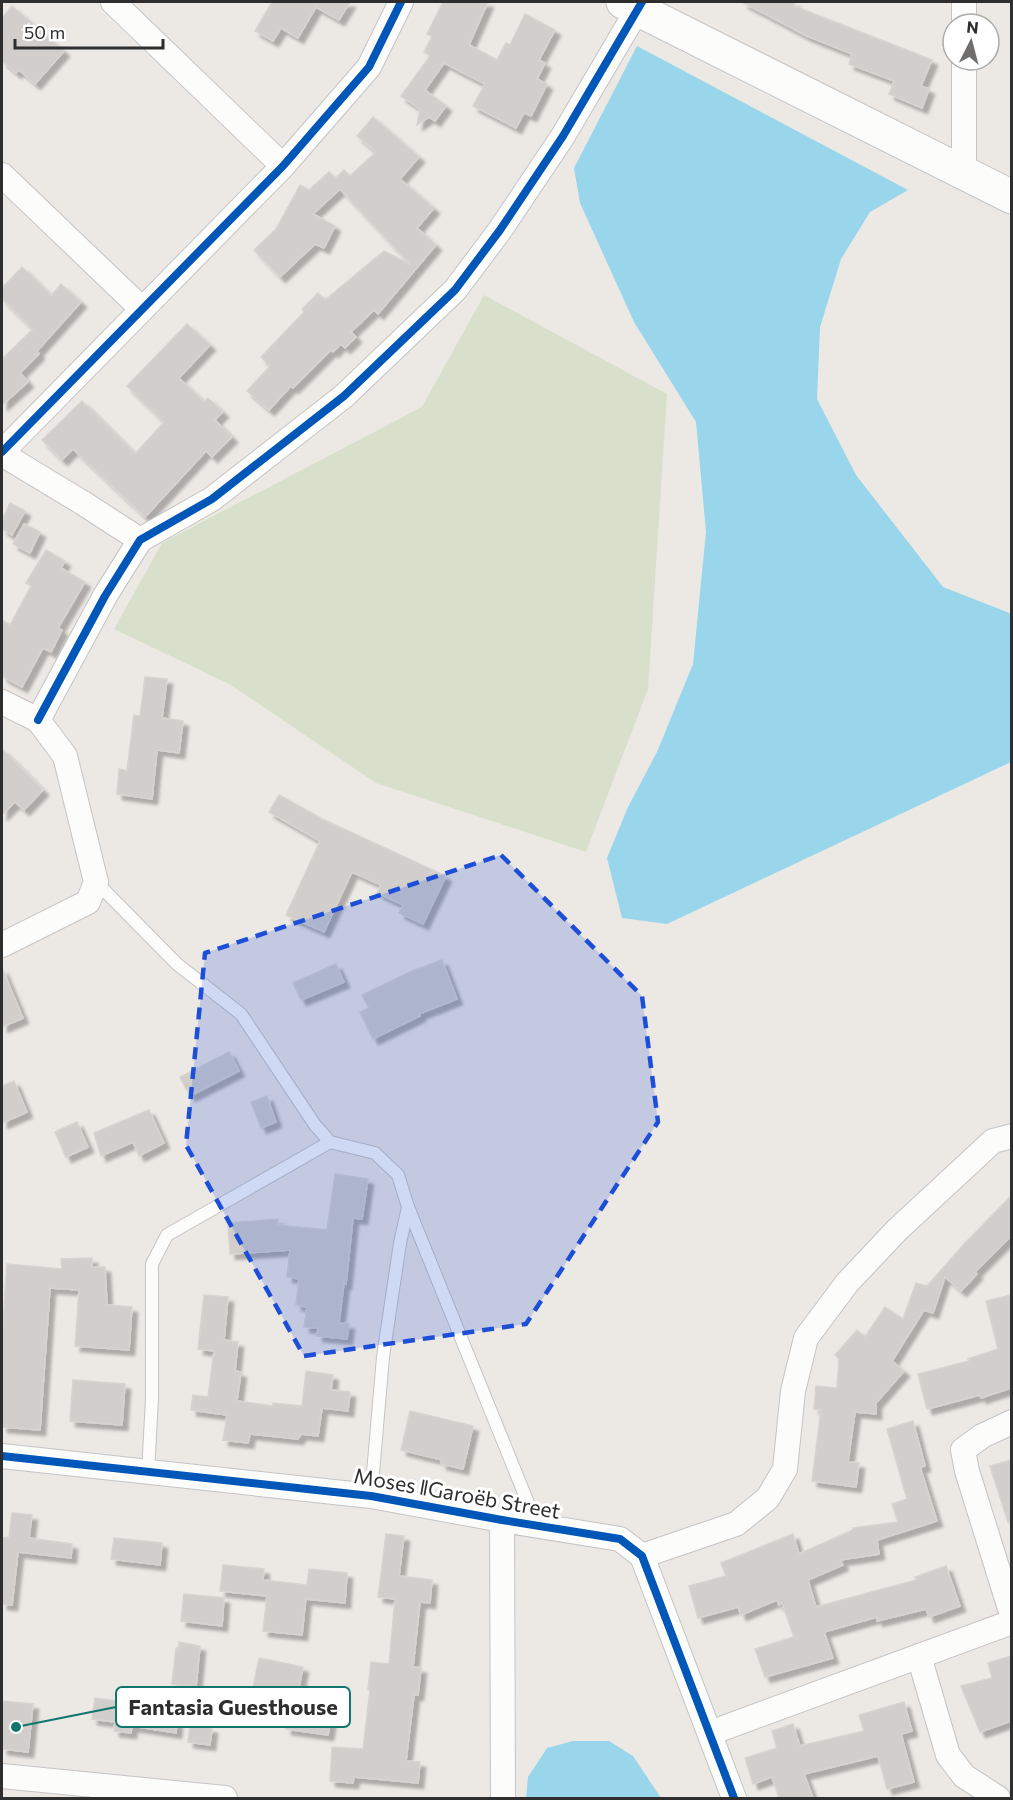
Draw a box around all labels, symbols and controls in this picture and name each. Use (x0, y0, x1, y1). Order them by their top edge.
scale bar (15, 12, 164, 50)
north arrow (941, 12, 1001, 72)
text: N (966, 17, 980, 37)
text: 50 m (24, 21, 65, 43)
street label: Moses ǁGaroëb Street (352, 1462, 562, 1523)
callout: Fantasia Guesthouse (116, 1687, 350, 1727)
text: Fantasia Guesthouse (128, 1693, 338, 1720)

